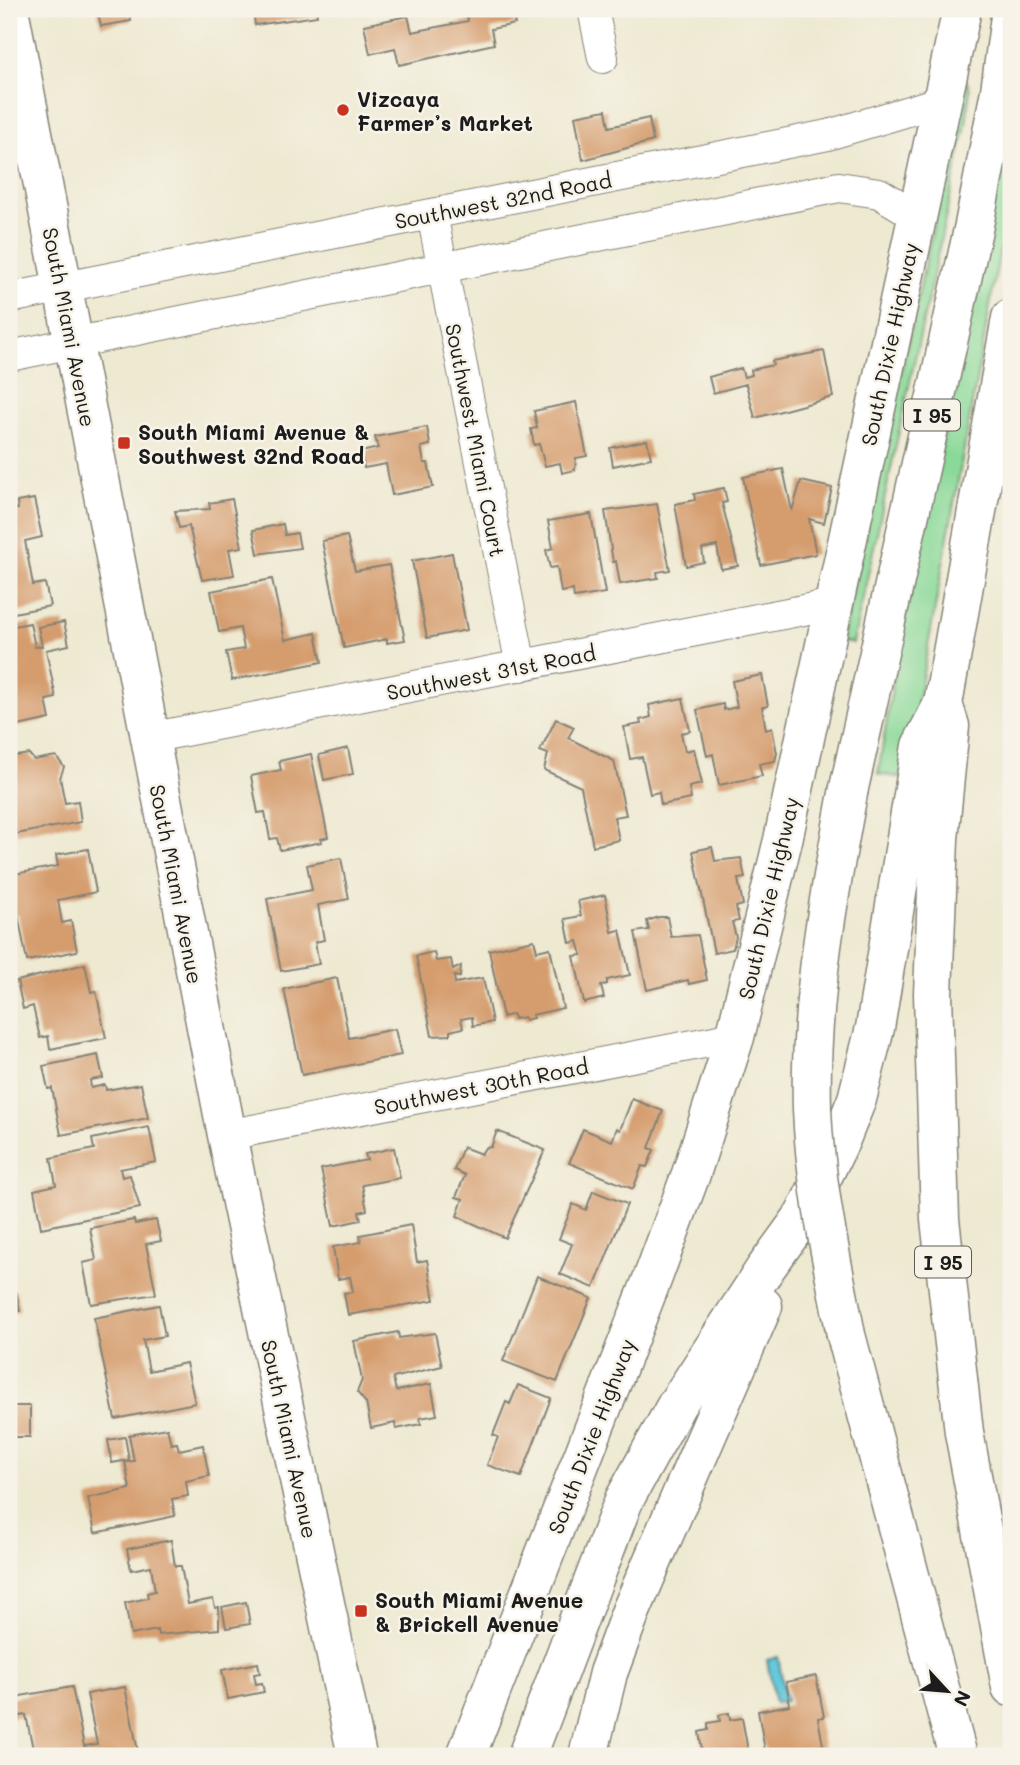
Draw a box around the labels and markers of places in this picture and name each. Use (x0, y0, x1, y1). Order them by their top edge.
place label: Vizcaya Farmer’s Market (357, 85, 533, 136)
marker: Vizcaya Farmer’s Market (335, 102, 351, 118)
place label: South Miami Avenue & Southwest 32nd Road (138, 418, 370, 469)
marker: South Miami Avenue & Southwest 32nd Road (116, 435, 132, 451)
place label: South Miami Avenue & Brickell Avenue (375, 1586, 583, 1637)
marker: South Miami Avenue & Brickell Avenue (353, 1603, 369, 1619)

